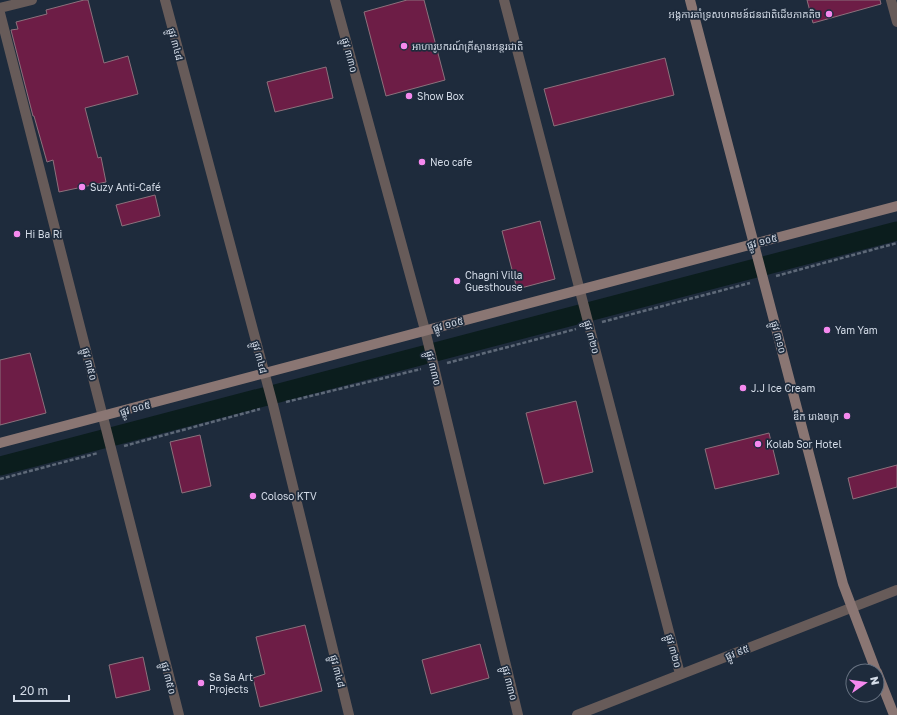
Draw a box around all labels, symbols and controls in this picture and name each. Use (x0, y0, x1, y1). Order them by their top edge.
place label: អង្គការគាំទ្រសហគមន៍ជនជាតិដើមភាគតិច (669, 8, 821, 21)
marker: អង្គការគាំទ្រសហគមន៍ជនជាតិដើមភាគតិច (824, 9, 834, 19)
street label: ផ្លូវ ៣៤៨ (162, 26, 186, 63)
street label: ផ្លូវ ៣៣០ (336, 36, 360, 75)
place label: អាហារូបករណ៍គ្រីស្ទានអន្តរជាតិ (412, 40, 523, 53)
marker: អាហារូបករណ៍គ្រីស្ទានអន្តរជាតិ (399, 41, 409, 51)
place label: Show Box (417, 90, 465, 102)
marker: Show Box (404, 91, 414, 101)
place label: Neo cafe (430, 156, 473, 168)
marker: Neo cafe (417, 157, 427, 167)
place label: Suzy Anti-Café (90, 181, 161, 193)
marker: Suzy Anti-Café (77, 182, 87, 192)
place label: Hi Ba Ri (25, 228, 62, 240)
marker: Hi Ba Ri (12, 229, 22, 239)
street label: ផ្លូវ ១០៥ (745, 231, 780, 255)
place label: Chagni Villa Guesthouse (465, 269, 523, 293)
marker: Chagni Villa Guesthouse (452, 276, 462, 286)
street label: ផ្លូវ ១០៥ (431, 314, 466, 338)
street label: ផ្លូវ ៣២០ (578, 319, 602, 356)
street label: ផ្លូវ ៣១០ (765, 319, 789, 356)
place label: Yam Yam (835, 324, 878, 336)
marker: Yam Yam (822, 325, 832, 335)
street label: ផ្លូវ ៣៤៨ (246, 339, 270, 376)
street label: ផ្លូវ ៣៥០ (76, 346, 100, 383)
street label: ផ្លូវ ៣៣០ (420, 349, 444, 388)
place label: J.J Ice Cream (751, 382, 815, 394)
marker: J.J Ice Cream (738, 383, 748, 393)
street label: ផ្លូវ ១០៥ (118, 398, 153, 422)
place label: ឌឹក រោងចក្រ (793, 410, 839, 423)
marker: ឌឹក រោងចក្រ (842, 411, 852, 421)
place label: Kolab Sor Hotel (766, 438, 842, 450)
marker: Kolab Sor Hotel (753, 439, 763, 449)
place label: Coloso KTV (261, 490, 317, 502)
marker: Coloso KTV (248, 491, 258, 501)
street label: ផ្លូវ ៣២០ (660, 633, 684, 670)
street label: ផ្លូវ ៩៥ (723, 642, 752, 666)
street label: ផ្លូវ ៣៤៨ (324, 653, 348, 690)
street label: ផ្លូវ ៣៥០ (155, 660, 179, 697)
north arrow (845, 663, 885, 703)
street label: ផ្លូវ ៣៣០ (496, 664, 520, 703)
place label: Sa Sa Art Projects (209, 671, 253, 695)
text: N (868, 675, 883, 686)
scale bar (14, 677, 69, 703)
marker: Sa Sa Art Projects (196, 678, 206, 688)
text: 20 m (20, 683, 48, 698)

